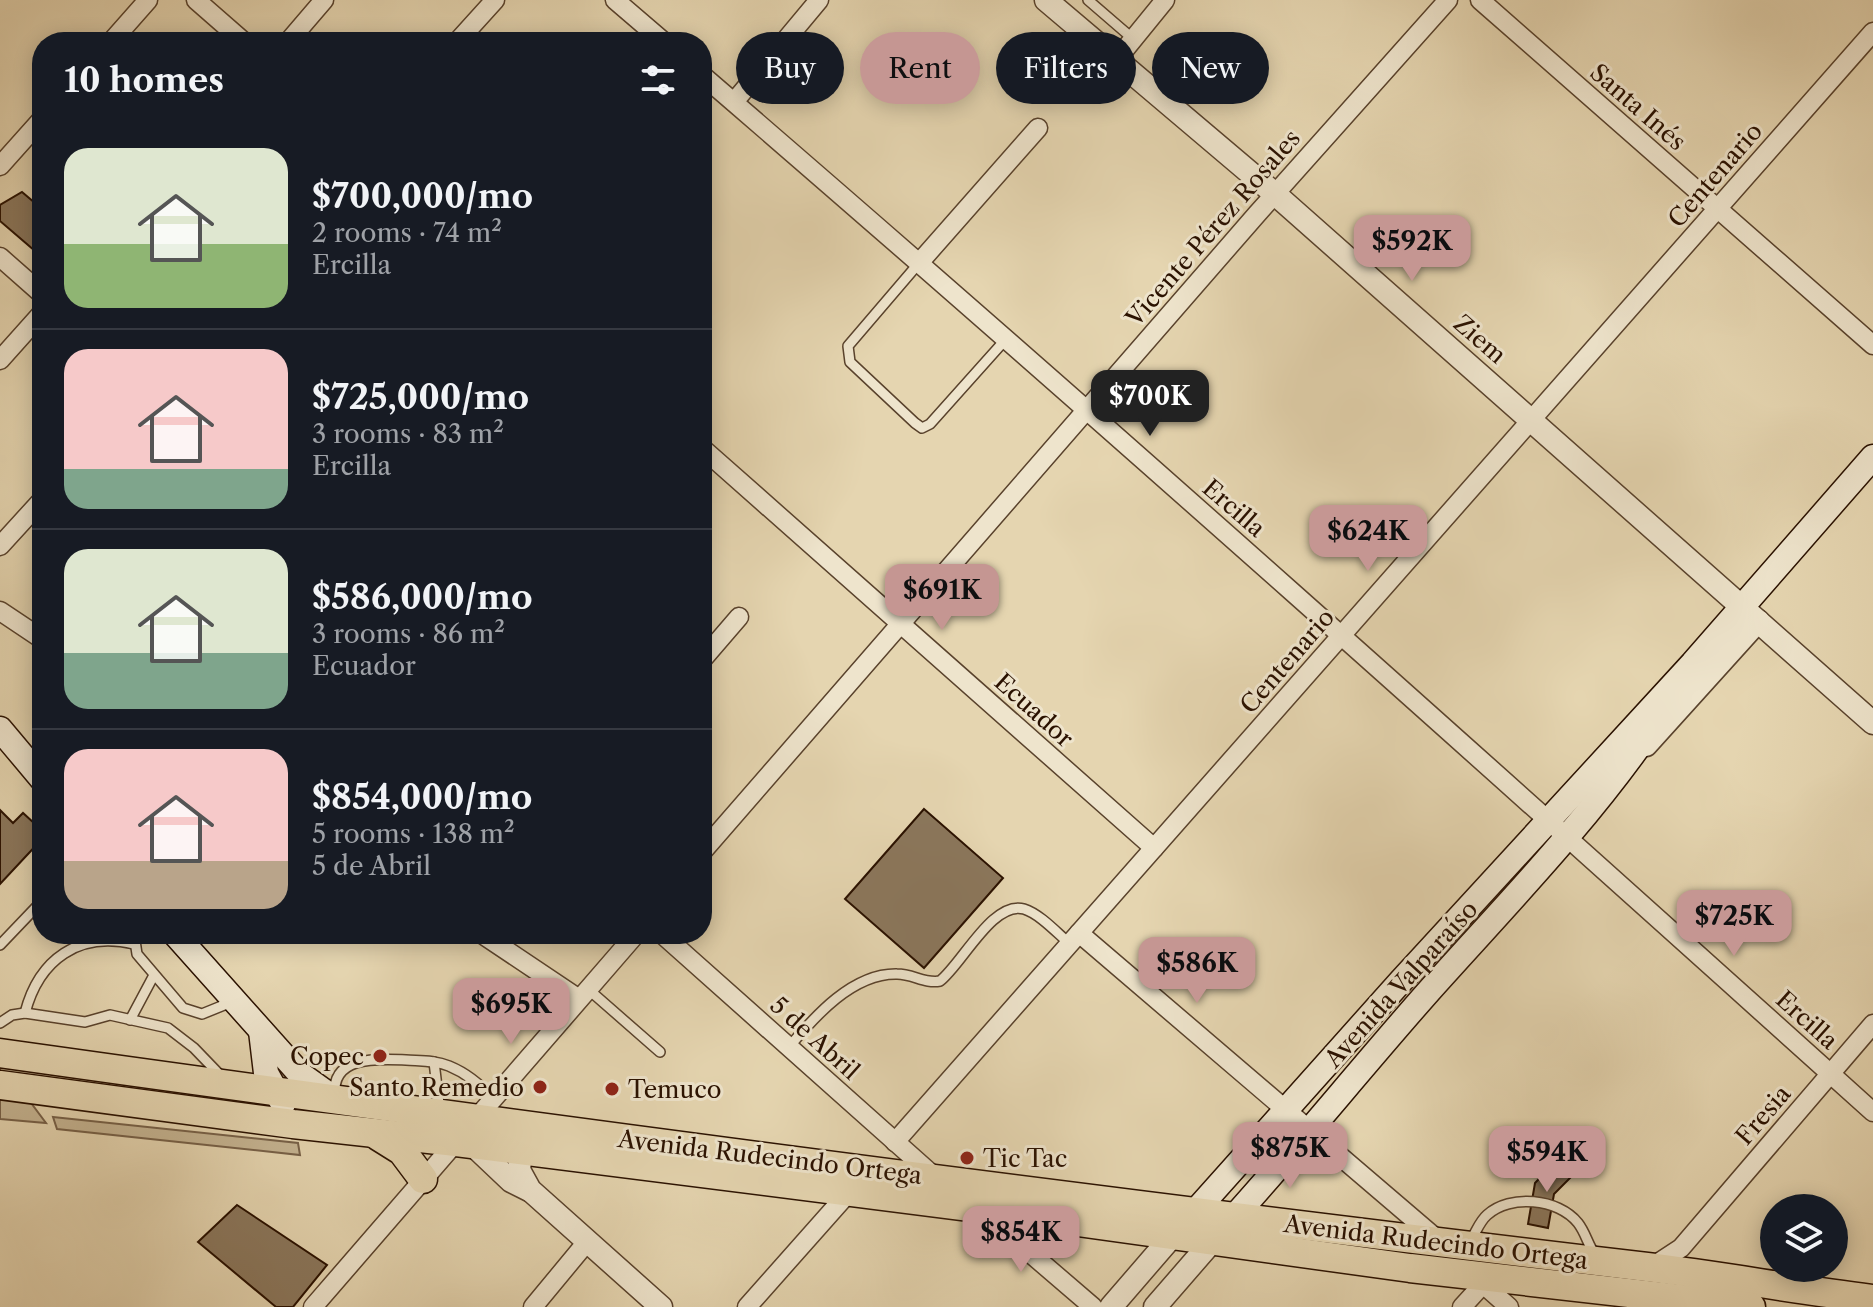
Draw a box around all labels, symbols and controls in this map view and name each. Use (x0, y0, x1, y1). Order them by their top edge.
chip: Buy (736, 32, 844, 104)
chip: Rent (860, 32, 980, 104)
chip: Filters (996, 32, 1136, 104)
chip: New (1152, 32, 1269, 104)
icon: filters (636, 58, 680, 102)
street label: Santa Inés (1584, 58, 1692, 156)
text: 10 homes (64, 59, 224, 101)
street label: Centenario (1662, 117, 1768, 233)
street label: Vicente Pérez Rosales (1119, 124, 1306, 333)
text: $700,000/mo (312, 175, 533, 217)
icon: home (128, 180, 224, 276)
pin: $592K (1356, 215, 1468, 283)
text: 2 rooms · 74 m² (312, 217, 502, 249)
text: $592K (1372, 225, 1452, 257)
text: Ercilla (312, 249, 391, 281)
street label: Ziem (1448, 309, 1512, 369)
pin: $700K (1094, 370, 1206, 438)
text: $725,000/mo (312, 376, 529, 418)
text: $700K (1109, 380, 1191, 412)
icon: home (128, 381, 224, 477)
text: 3 rooms · 83 m² (312, 418, 504, 450)
text: Ercilla (312, 450, 391, 482)
street label: Ercilla (1197, 473, 1271, 543)
pin: $624K (1312, 505, 1424, 573)
text: $624K (1327, 515, 1409, 547)
pin: $691K (886, 564, 998, 632)
text: $691K (903, 574, 981, 606)
text: $586,000/mo (312, 576, 533, 618)
icon: home (128, 581, 224, 677)
street label: Centenario (1234, 603, 1340, 719)
text: 3 rooms · 86 m² (312, 618, 505, 650)
text: Ecuador (312, 650, 416, 682)
street label: Ecuador (989, 667, 1079, 753)
text: $854,000/mo (312, 776, 532, 818)
icon: home (128, 781, 224, 877)
text: 5 rooms · 138 m² (312, 818, 515, 850)
text: 5 de Abril (312, 850, 431, 882)
pin: $725K (1678, 890, 1790, 958)
street label: Avenida Valparaíso (1318, 895, 1483, 1074)
text: $725K (1695, 900, 1773, 932)
pin: $586K (1141, 937, 1253, 1005)
text: $586K (1156, 947, 1238, 979)
pin: $695K (455, 978, 567, 1046)
street label: Ercilla (1770, 985, 1844, 1055)
text: $695K (471, 988, 551, 1020)
street label: 5 de Abril (765, 991, 865, 1085)
place label: Copec (290, 1042, 364, 1071)
marker: Copec (371, 1047, 389, 1065)
place label: Santo Remedio (349, 1073, 524, 1102)
place label: Temuco (628, 1075, 722, 1104)
marker: Santo Remedio (531, 1078, 549, 1096)
street label: Fresia (1729, 1079, 1797, 1151)
marker: Temuco (603, 1080, 621, 1098)
pin: $875K (1234, 1122, 1346, 1190)
street label: Avenida Rudecindo Ortega (615, 1124, 924, 1190)
pin: $594K (1491, 1126, 1603, 1194)
text: $875K (1251, 1132, 1329, 1164)
text: $594K (1507, 1136, 1587, 1168)
place label: Tic Tac (983, 1144, 1067, 1173)
marker: Tic Tac (958, 1149, 976, 1167)
map controls (1760, 1194, 1848, 1282)
button: layers (1760, 1194, 1848, 1282)
pin: $854K (965, 1206, 1077, 1274)
street label: Avenida Rudecindo Ortega (1281, 1209, 1590, 1275)
text: $854K (980, 1216, 1062, 1248)

